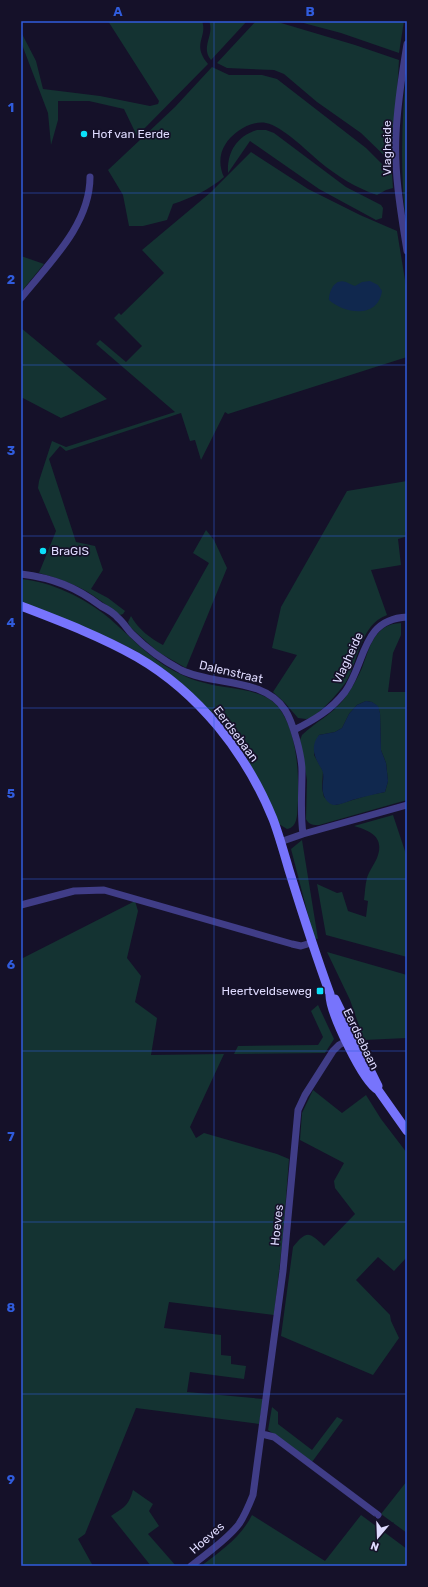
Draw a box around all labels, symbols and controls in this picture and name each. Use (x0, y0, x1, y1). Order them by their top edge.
text: A (113, 4, 123, 19)
text: B (305, 4, 315, 19)
text: 1 (8, 100, 14, 115)
street label: Vlagheide (380, 120, 394, 176)
place label: Hof van Eerde (92, 127, 170, 141)
marker: Hof van Eerde (79, 129, 89, 139)
text: 2 (7, 272, 15, 287)
text: 3 (7, 443, 16, 458)
place label: BraGIS (51, 544, 89, 558)
marker: BraGIS (38, 546, 48, 556)
text: 4 (7, 615, 16, 630)
street label: Vlagheide (330, 630, 366, 686)
street label: Dalenstraat (198, 658, 265, 686)
street label: Eerdsebaan (211, 703, 261, 765)
text: 5 (7, 786, 15, 801)
text: 6 (7, 957, 16, 972)
place label: Heertveldseweg (222, 984, 312, 998)
marker: Heertveldseweg (315, 986, 325, 996)
street label: Eerdsebaan (340, 1006, 382, 1072)
text: 7 (7, 1129, 15, 1144)
street label: Hoeves (268, 1204, 286, 1246)
text: 8 (7, 1300, 16, 1315)
text: 9 (7, 1472, 15, 1487)
north arrow (358, 1517, 398, 1557)
street label: Hoeves (187, 1519, 227, 1557)
text: N (369, 1539, 381, 1553)

